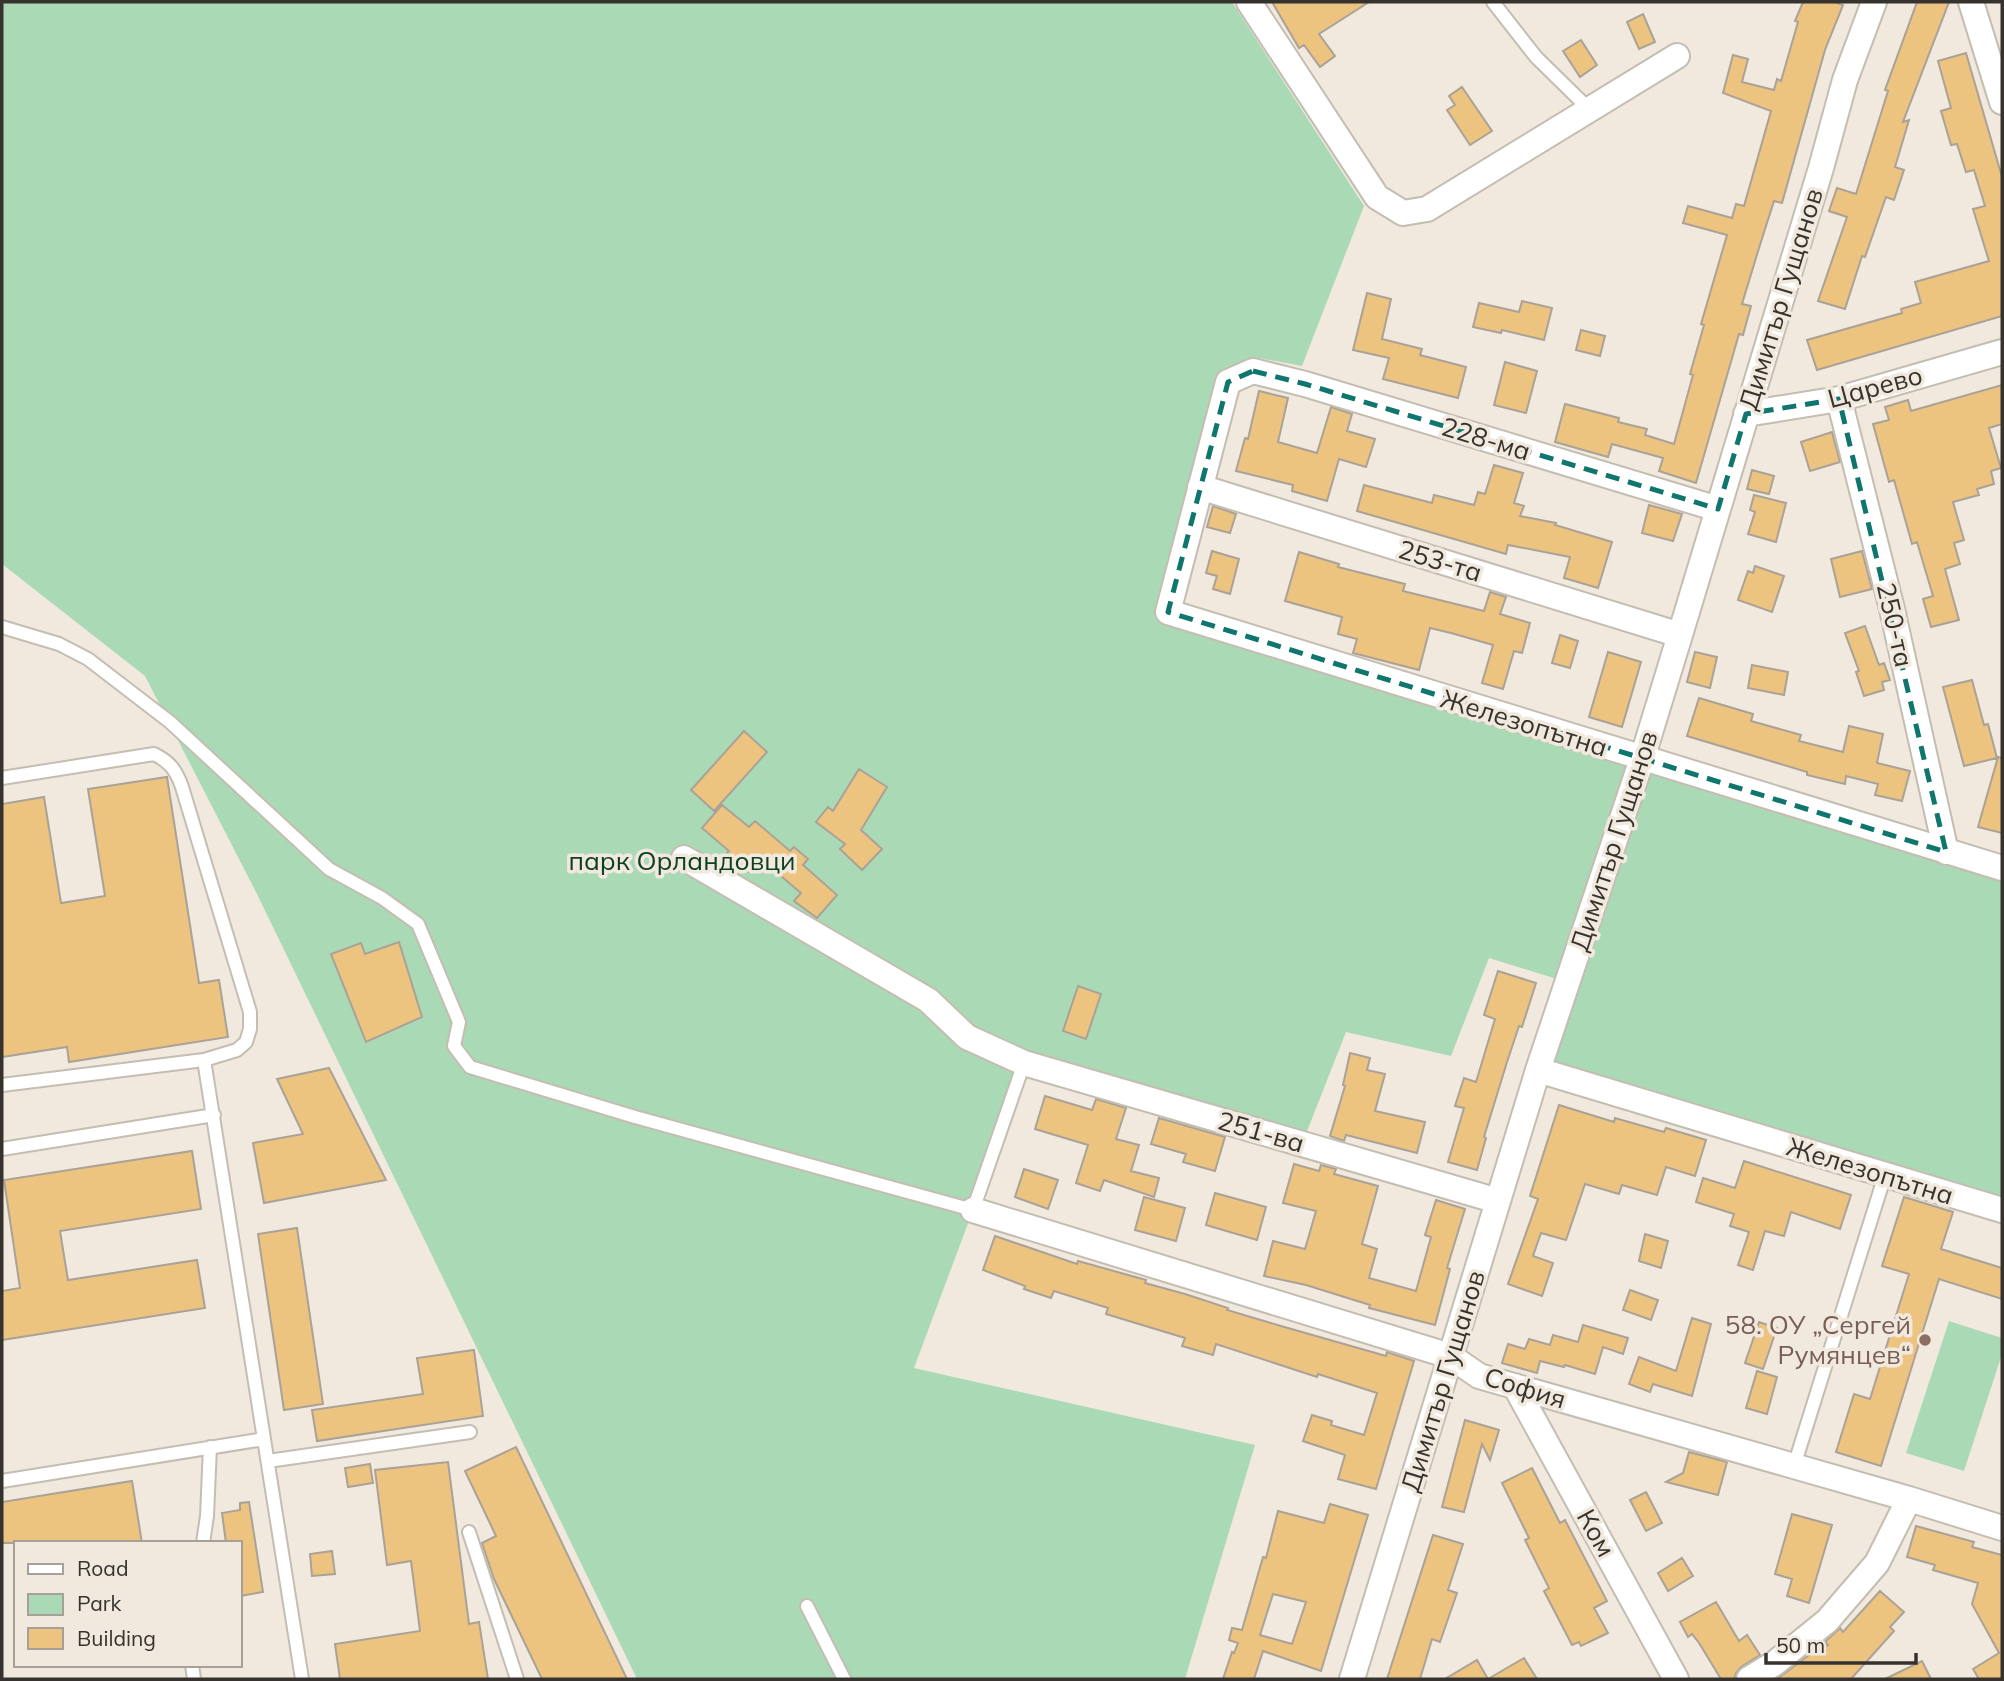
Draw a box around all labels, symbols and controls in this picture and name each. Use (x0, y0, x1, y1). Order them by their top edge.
street label: Димитър Гущанов (1731, 184, 1830, 413)
street label: Царево (1824, 358, 1926, 415)
street label: 228-ма (1438, 409, 1535, 468)
street label: 253-та (1394, 532, 1486, 589)
street label: 250-та (1870, 579, 1921, 670)
street label: Железопътна (1437, 682, 1611, 764)
street label: Димитър Гущанов (1562, 727, 1665, 955)
park label: парк Орландовци (568, 844, 796, 877)
street label: 251-ва (1214, 1103, 1308, 1160)
street label: Железопътна (1783, 1130, 1957, 1212)
street label: Димитър Гущанов (1393, 1266, 1492, 1495)
place label: 58. ОУ „Сергей Румянцев“ (1725, 1308, 1911, 1371)
marker: 58. ОУ „Сергей Румянцев“ (1917, 1332, 1933, 1348)
street label: София (1480, 1360, 1570, 1416)
street label: Ком (1570, 1503, 1623, 1562)
legend (14, 1541, 242, 1667)
text: Road (77, 1555, 128, 1581)
text: Park (77, 1590, 121, 1616)
scale bar (1766, 1622, 1916, 1666)
text: Building (77, 1625, 156, 1651)
text: 50 m (1776, 1632, 1825, 1658)

